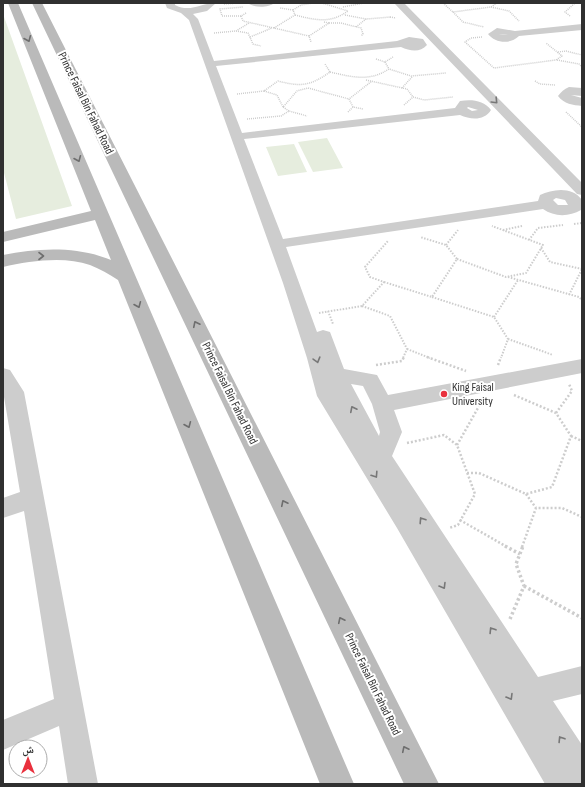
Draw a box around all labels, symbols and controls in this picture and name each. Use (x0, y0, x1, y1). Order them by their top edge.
one-way arrow (23, 35, 31, 42)
street label: Prince Faisal Bin Fahad Road (54, 50, 117, 157)
one-way arrow (490, 96, 498, 104)
one-way arrow (73, 156, 81, 163)
one-way arrow (38, 252, 44, 260)
one-way arrow (134, 301, 142, 308)
one-way arrow (193, 320, 200, 328)
street label: Prince Faisal Bin Fahad Road (198, 340, 261, 447)
one-way arrow (312, 356, 321, 363)
place label: King Faisal University (452, 380, 494, 409)
marker: King Faisal University (439, 389, 449, 399)
one-way arrow (351, 406, 358, 414)
one-way arrow (183, 421, 191, 429)
one-way arrow (370, 471, 378, 478)
one-way arrow (281, 500, 289, 507)
one-way arrow (419, 517, 427, 524)
one-way arrow (439, 582, 446, 589)
one-way arrow (338, 616, 346, 624)
one-way arrow (489, 627, 496, 634)
street label: Prince Faisal Bin Fahad Road (341, 631, 404, 738)
one-way arrow (505, 693, 513, 700)
one-way arrow (558, 736, 566, 743)
north arrow (8, 739, 48, 779)
text: ش (22, 743, 34, 757)
one-way arrow (402, 746, 410, 753)

